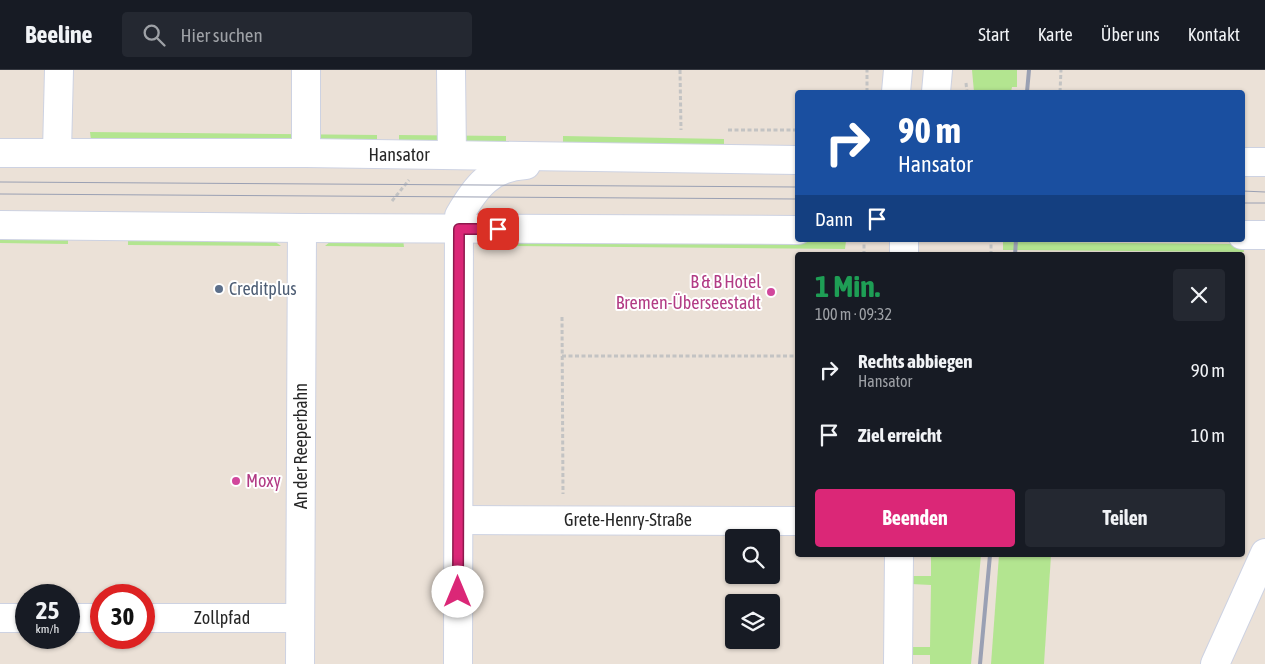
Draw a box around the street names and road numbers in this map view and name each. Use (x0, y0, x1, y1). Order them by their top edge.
street label: Hansator (368, 144, 430, 165)
street label: An der Reeperbahn (290, 383, 311, 509)
street label: Grete-Henry-Straße (564, 509, 692, 530)
street label: Zollpfad (194, 607, 250, 628)

